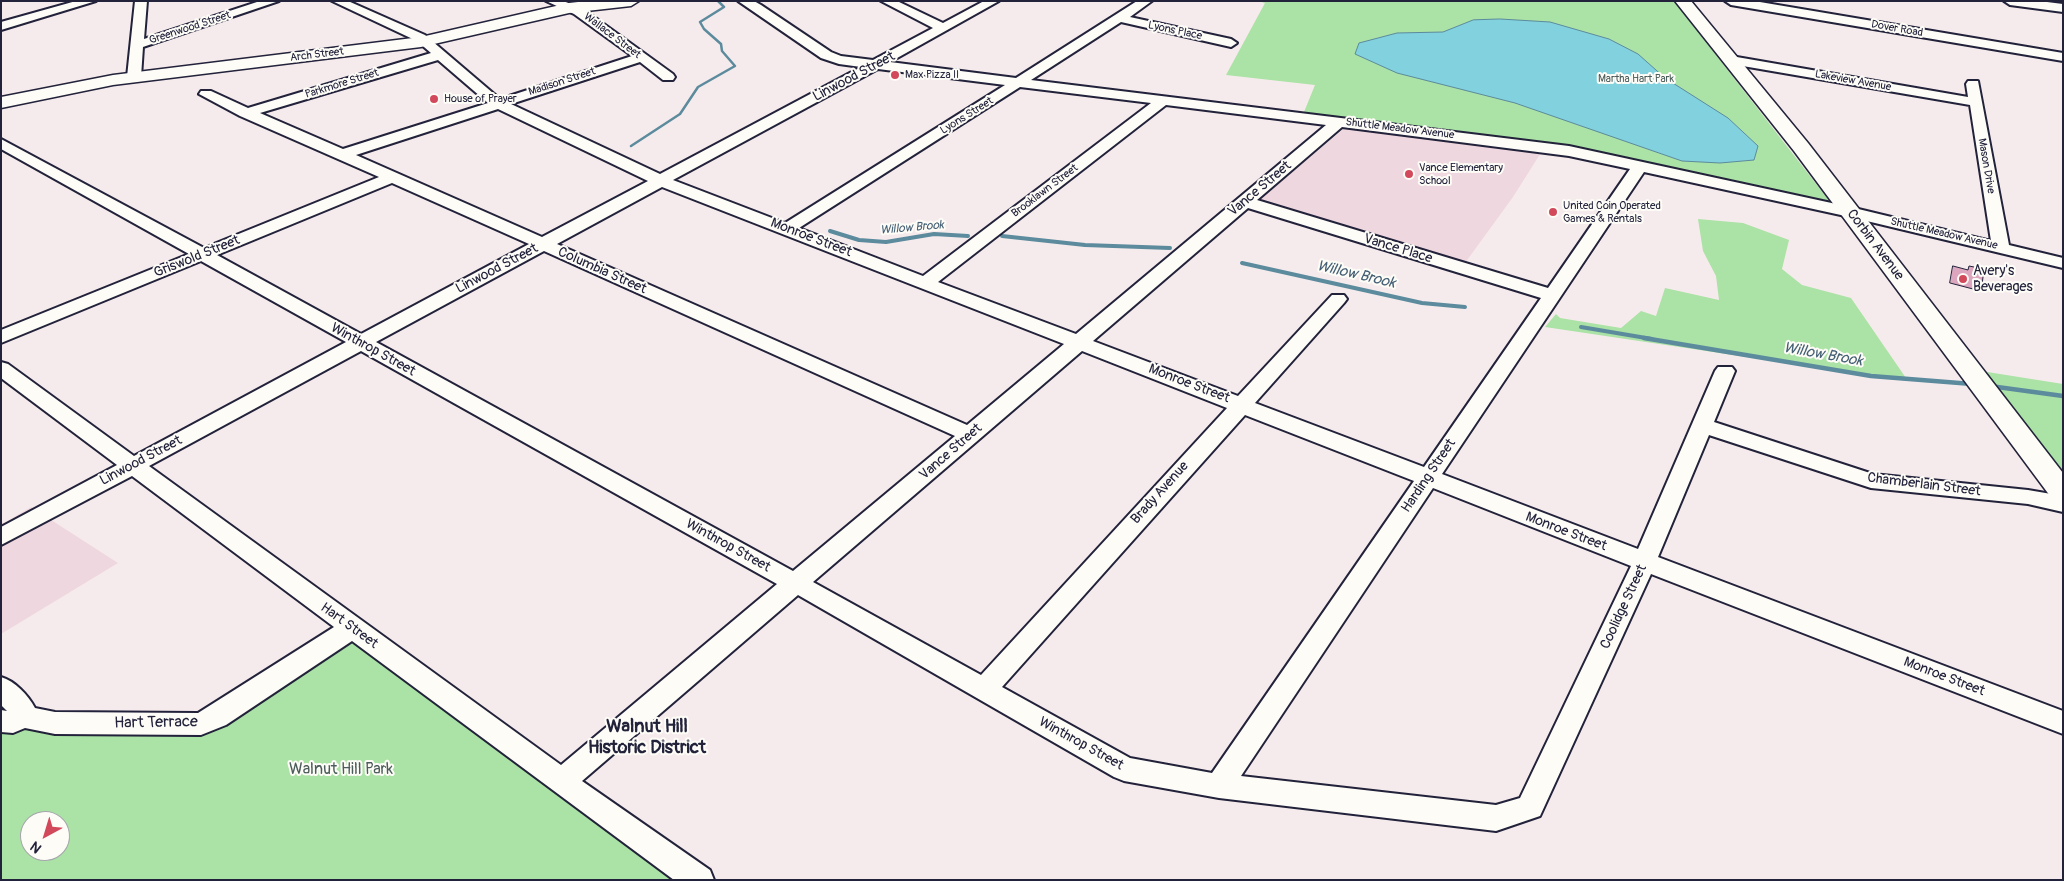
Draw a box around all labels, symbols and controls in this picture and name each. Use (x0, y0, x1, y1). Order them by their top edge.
street label: Greenwood Street (148, 9, 232, 47)
street label: Wallace Street (581, 10, 643, 62)
street label: Dover Road (1870, 18, 1924, 40)
street label: Lyons Place (1147, 19, 1203, 43)
street label: Arch Street (289, 45, 345, 65)
street label: Linwood Street (810, 48, 898, 106)
street label: Madison Street (527, 65, 597, 99)
street label: Parkmore Street (304, 67, 380, 101)
place label: Max Pizza II (905, 68, 959, 82)
street label: Lakeview Avenue (1814, 68, 1892, 94)
marker: Max Pizza II (889, 69, 901, 81)
park label: Martha Hart Park (1598, 72, 1674, 86)
place label: House of Prayer (444, 92, 517, 106)
marker: House of Prayer (428, 93, 440, 105)
street label: Lyons Street (938, 95, 996, 137)
street label: Shuttle Meadow Avenue (1345, 116, 1455, 142)
street label: Mason Drive (1975, 137, 1997, 195)
street label: Vance Street (1225, 158, 1295, 220)
place label: Vance Elementary School (1419, 161, 1503, 187)
street label: Brooklawn Street (1009, 162, 1081, 220)
marker: Vance Elementary School (1403, 168, 1415, 180)
place label: United Coin Operated Games & Rentals (1563, 199, 1661, 225)
marker: United Coin Operated Games & Rentals (1547, 206, 1559, 218)
street label: Corbin Avenue (1843, 206, 1907, 284)
street label: Monroe Street (768, 215, 854, 261)
street label: Shuttle Meadow Avenue (1889, 215, 1999, 253)
water label: Willow Brook (880, 218, 944, 238)
street label: Vance Place (1362, 231, 1434, 267)
street label: Griswold Street (152, 232, 242, 282)
street label: Linwood Street (453, 240, 541, 298)
street label: Columbia Street (555, 244, 649, 298)
water label: Willow Brook (1315, 257, 1397, 293)
place label: Avery's Beverages (1973, 263, 2033, 296)
marker: Avery's Beverages (1957, 273, 1969, 285)
street label: Winthrop Street (328, 320, 418, 380)
water label: Willow Brook (1782, 339, 1864, 371)
street label: Monroe Street (1146, 361, 1232, 407)
street label: Vance Street (916, 420, 986, 484)
street label: Linwood Street (97, 432, 185, 490)
street label: Harding Street (1398, 436, 1460, 516)
street label: Brady Avenue (1128, 458, 1192, 528)
street label: Chamberlain Street (1866, 470, 1982, 500)
street label: Monroe Street (1523, 509, 1609, 555)
street label: Winthrop Street (683, 516, 773, 576)
street label: Coolidge Street (1597, 562, 1651, 652)
street label: Hart Street (317, 600, 381, 652)
street label: Monroe Street (1901, 654, 1987, 700)
street label: Hart Terrace (114, 713, 198, 733)
street label: Winthrop Street (1036, 714, 1126, 774)
district label: Walnut Hill Historic District (588, 716, 706, 759)
park label: Walnut Hill Park (289, 760, 393, 780)
north arrow (20, 811, 70, 861)
text: N (27, 838, 45, 857)

